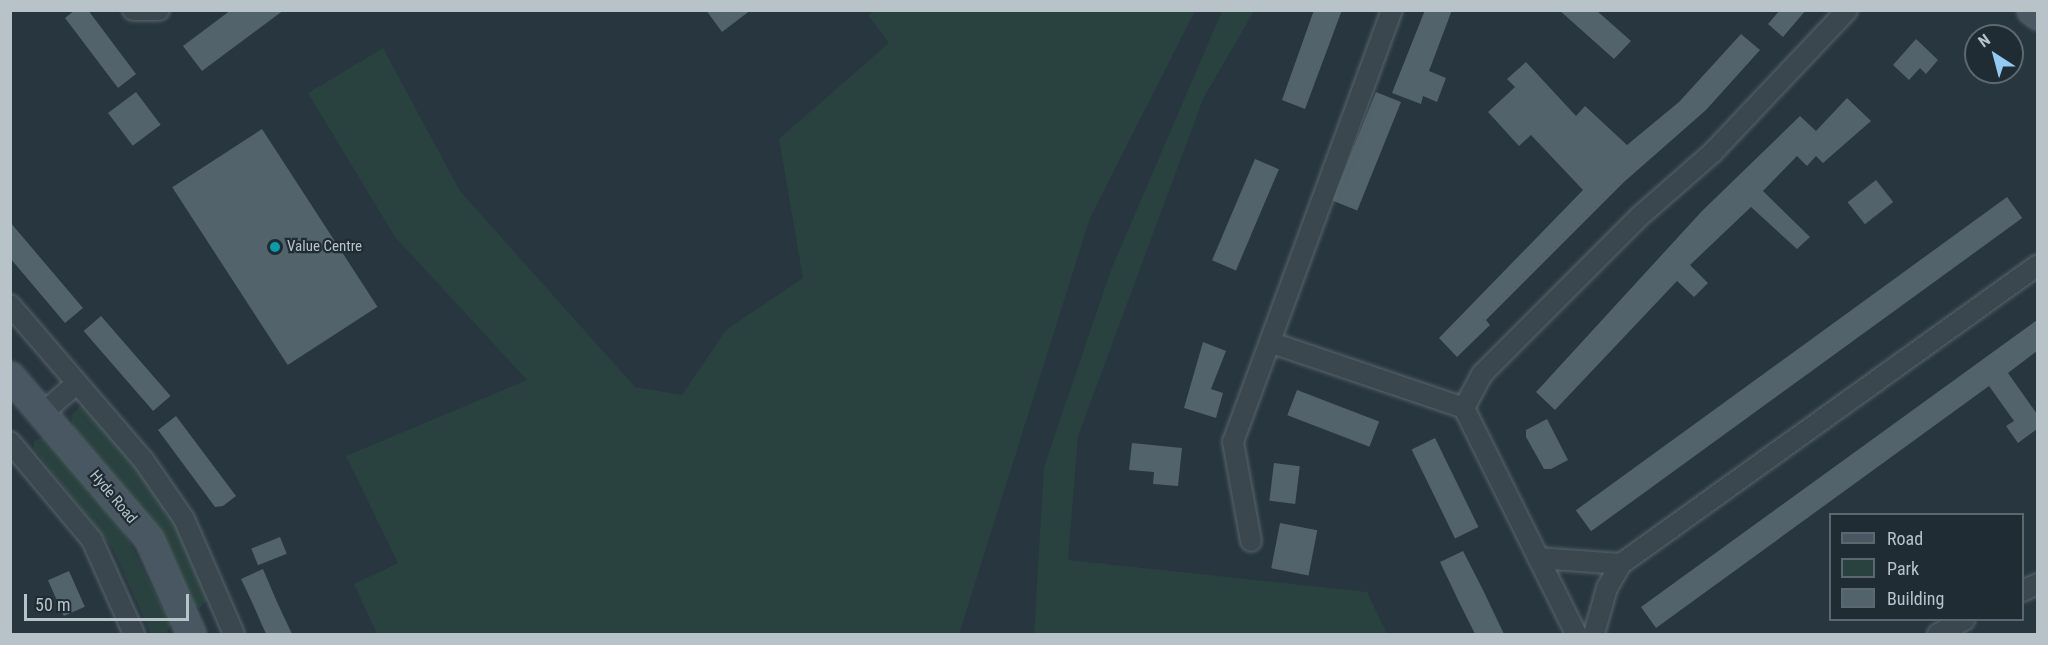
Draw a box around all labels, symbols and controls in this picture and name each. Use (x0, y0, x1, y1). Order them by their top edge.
north arrow (1964, 24, 2024, 84)
text: N (1975, 30, 1994, 51)
place label: Value Centre (287, 238, 362, 256)
marker: Value Centre (268, 240, 282, 254)
street label: Hyde Road (86, 467, 140, 527)
legend (1829, 513, 2024, 621)
text: Road (1887, 528, 1923, 549)
text: Park (1887, 558, 1919, 579)
scale bar (27, 582, 192, 620)
text: Building (1887, 588, 1944, 609)
text: 50 m (35, 594, 70, 615)

